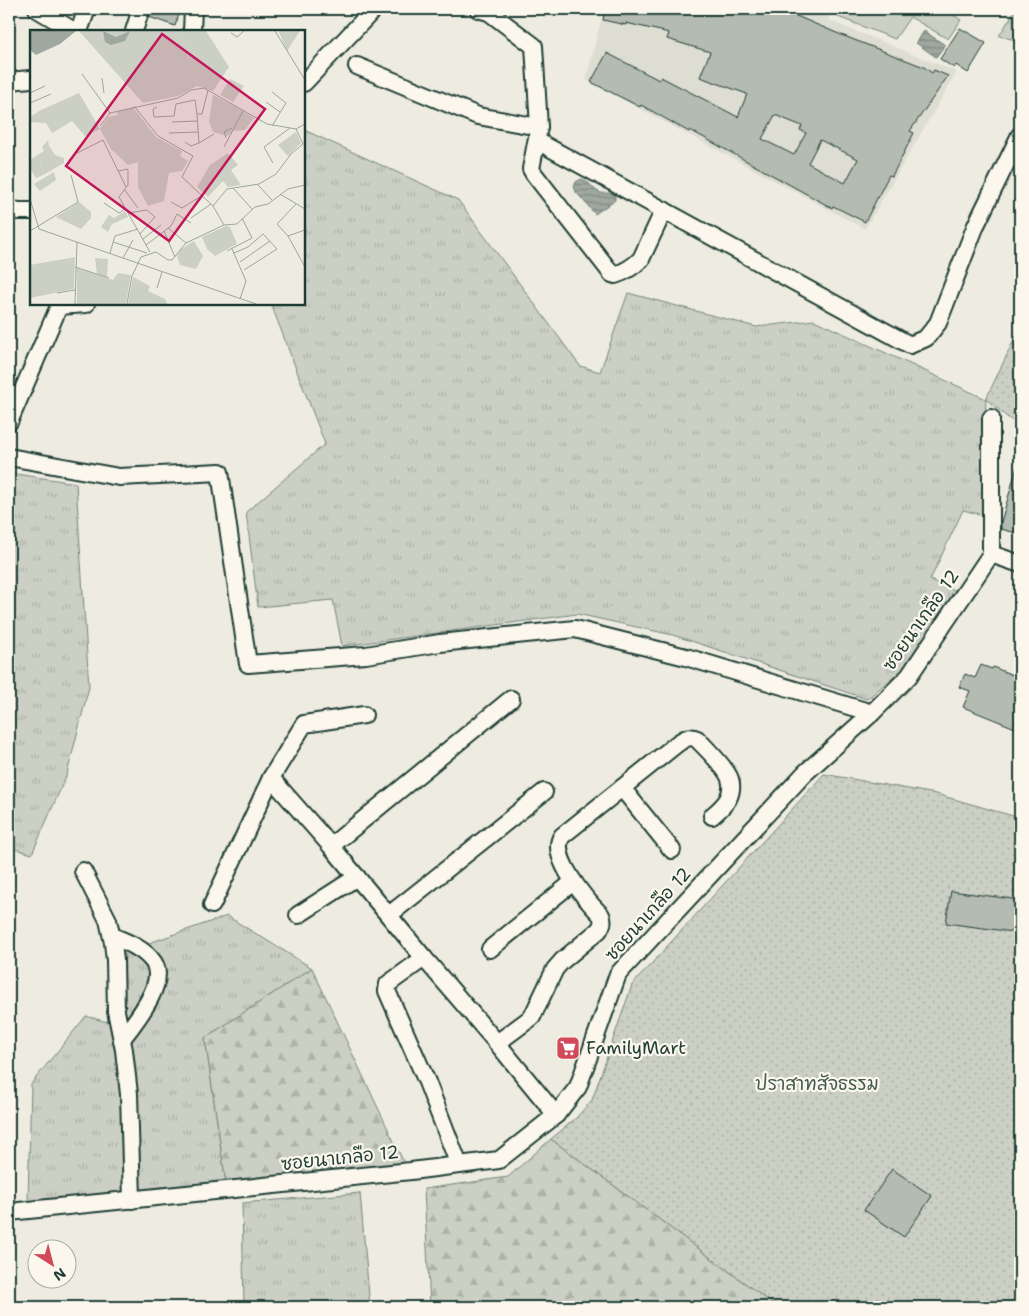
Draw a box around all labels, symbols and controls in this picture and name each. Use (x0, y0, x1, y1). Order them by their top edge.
inset map (30, 30, 305, 305)
street label: ซอยนาเกลือ 12 (877, 565, 965, 675)
street label: ซอยนาเกลือ 12 (600, 862, 696, 966)
supermarket icon: FamilyMart (555, 1035, 581, 1061)
place label: FamilyMart (586, 1036, 686, 1060)
park label: ปราสาทสัจธรรม (755, 1072, 879, 1096)
street label: ซอยนาเกลือ 12 (280, 1140, 400, 1176)
north arrow (28, 1238, 78, 1288)
text: N (50, 1264, 69, 1285)

